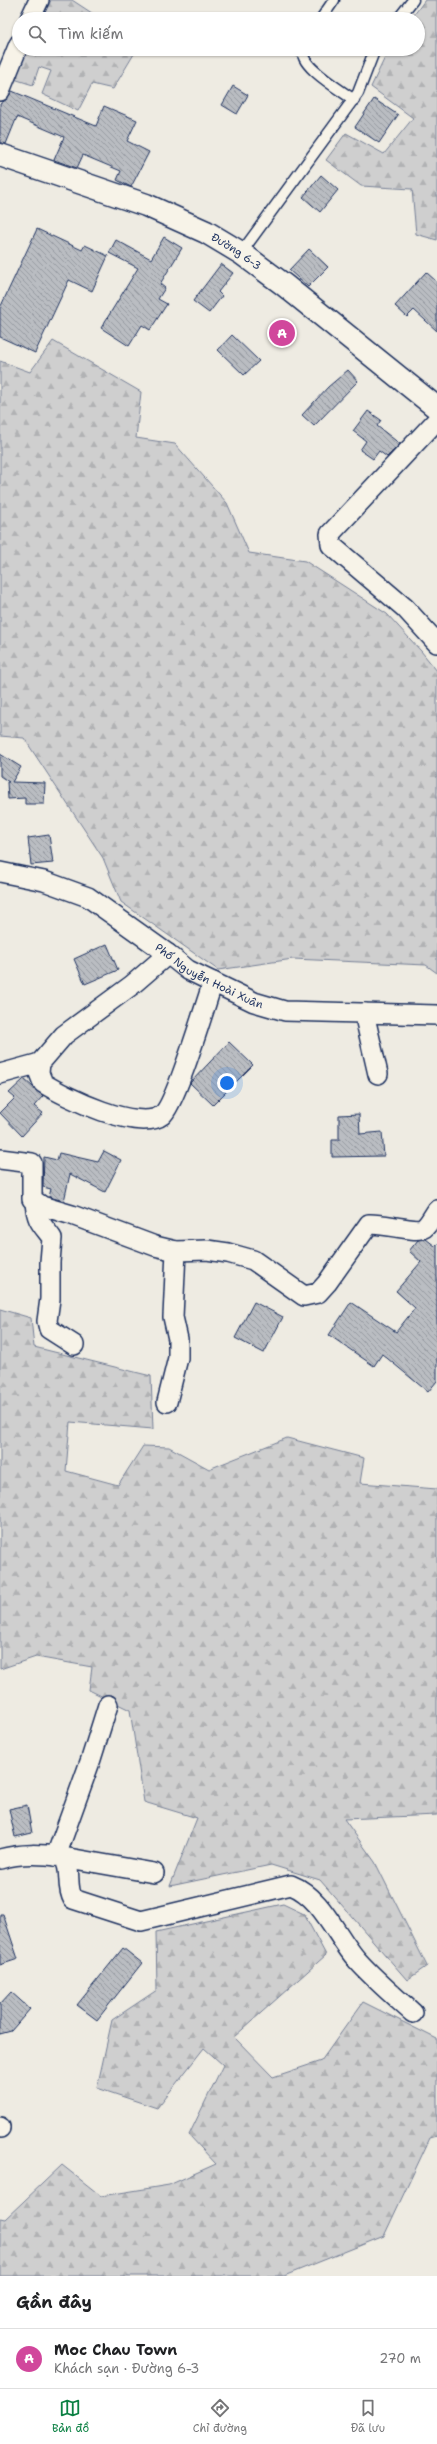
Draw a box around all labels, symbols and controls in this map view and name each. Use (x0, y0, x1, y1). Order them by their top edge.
search box (12, 12, 425, 56)
icon: search (26, 23, 48, 45)
text: Tìm kiếm (58, 24, 123, 44)
street label: Đường 6-3 (208, 230, 264, 273)
pin: A (269, 318, 295, 348)
street label: Phố Nguyễn Hoài Xuân (152, 940, 265, 1012)
your location (217, 1073, 237, 1093)
text: Gần đây (16, 2291, 92, 2313)
text: Moc Chau Town (54, 2340, 177, 2360)
text: A (24, 2350, 34, 2367)
text: 270 m (379, 2350, 421, 2367)
text: Khách sạn · Đường 6-3 (54, 2360, 199, 2377)
tab: Bản đồ (52, 2397, 89, 2436)
tab: Chỉ đường (193, 2397, 247, 2436)
tab: Đã lưu (351, 2397, 385, 2436)

